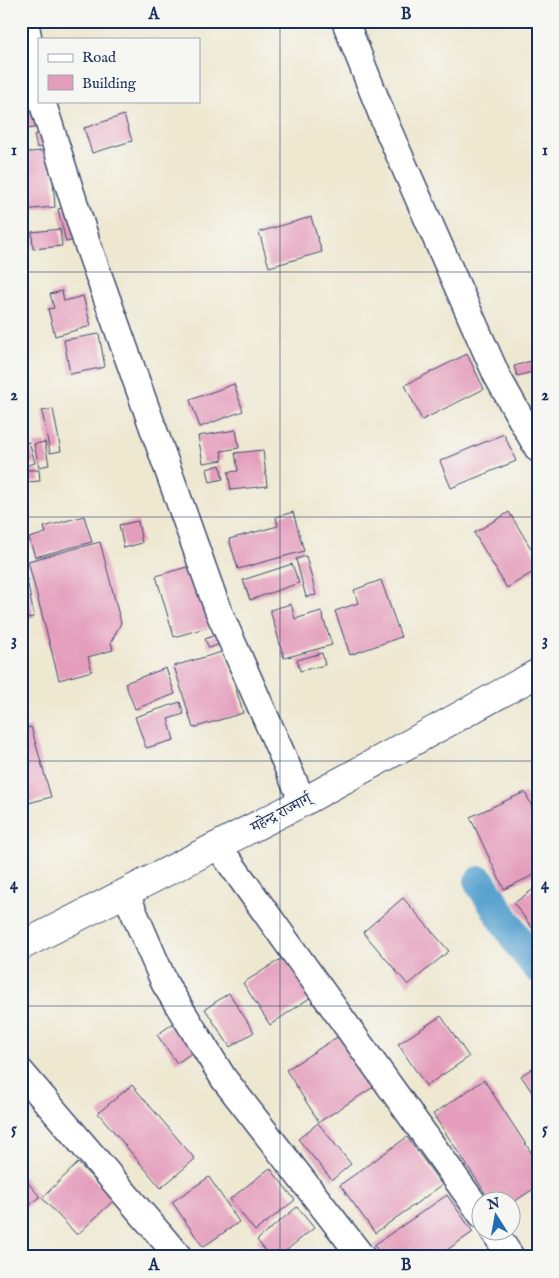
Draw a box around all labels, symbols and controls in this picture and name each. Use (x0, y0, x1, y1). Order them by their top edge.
text: A (148, 5, 161, 25)
text: B (401, 5, 412, 25)
legend (38, 38, 200, 102)
text: Road (82, 48, 117, 67)
text: Building (82, 74, 137, 93)
text: 1 (11, 141, 17, 161)
text: 1 (542, 141, 548, 161)
text: 2 (10, 386, 18, 406)
text: 2 (541, 386, 549, 406)
text: 3 (11, 631, 17, 651)
text: 3 (542, 631, 548, 651)
street label: महेन्द्र राज्मार्ग् (247, 788, 317, 837)
text: 4 (10, 875, 19, 895)
text: 4 (541, 875, 550, 895)
text: 5 (11, 1120, 17, 1140)
text: 5 (542, 1120, 548, 1140)
north arrow (472, 1190, 522, 1240)
text: N (485, 1194, 501, 1214)
text: A (148, 1256, 161, 1276)
text: B (401, 1256, 412, 1276)

